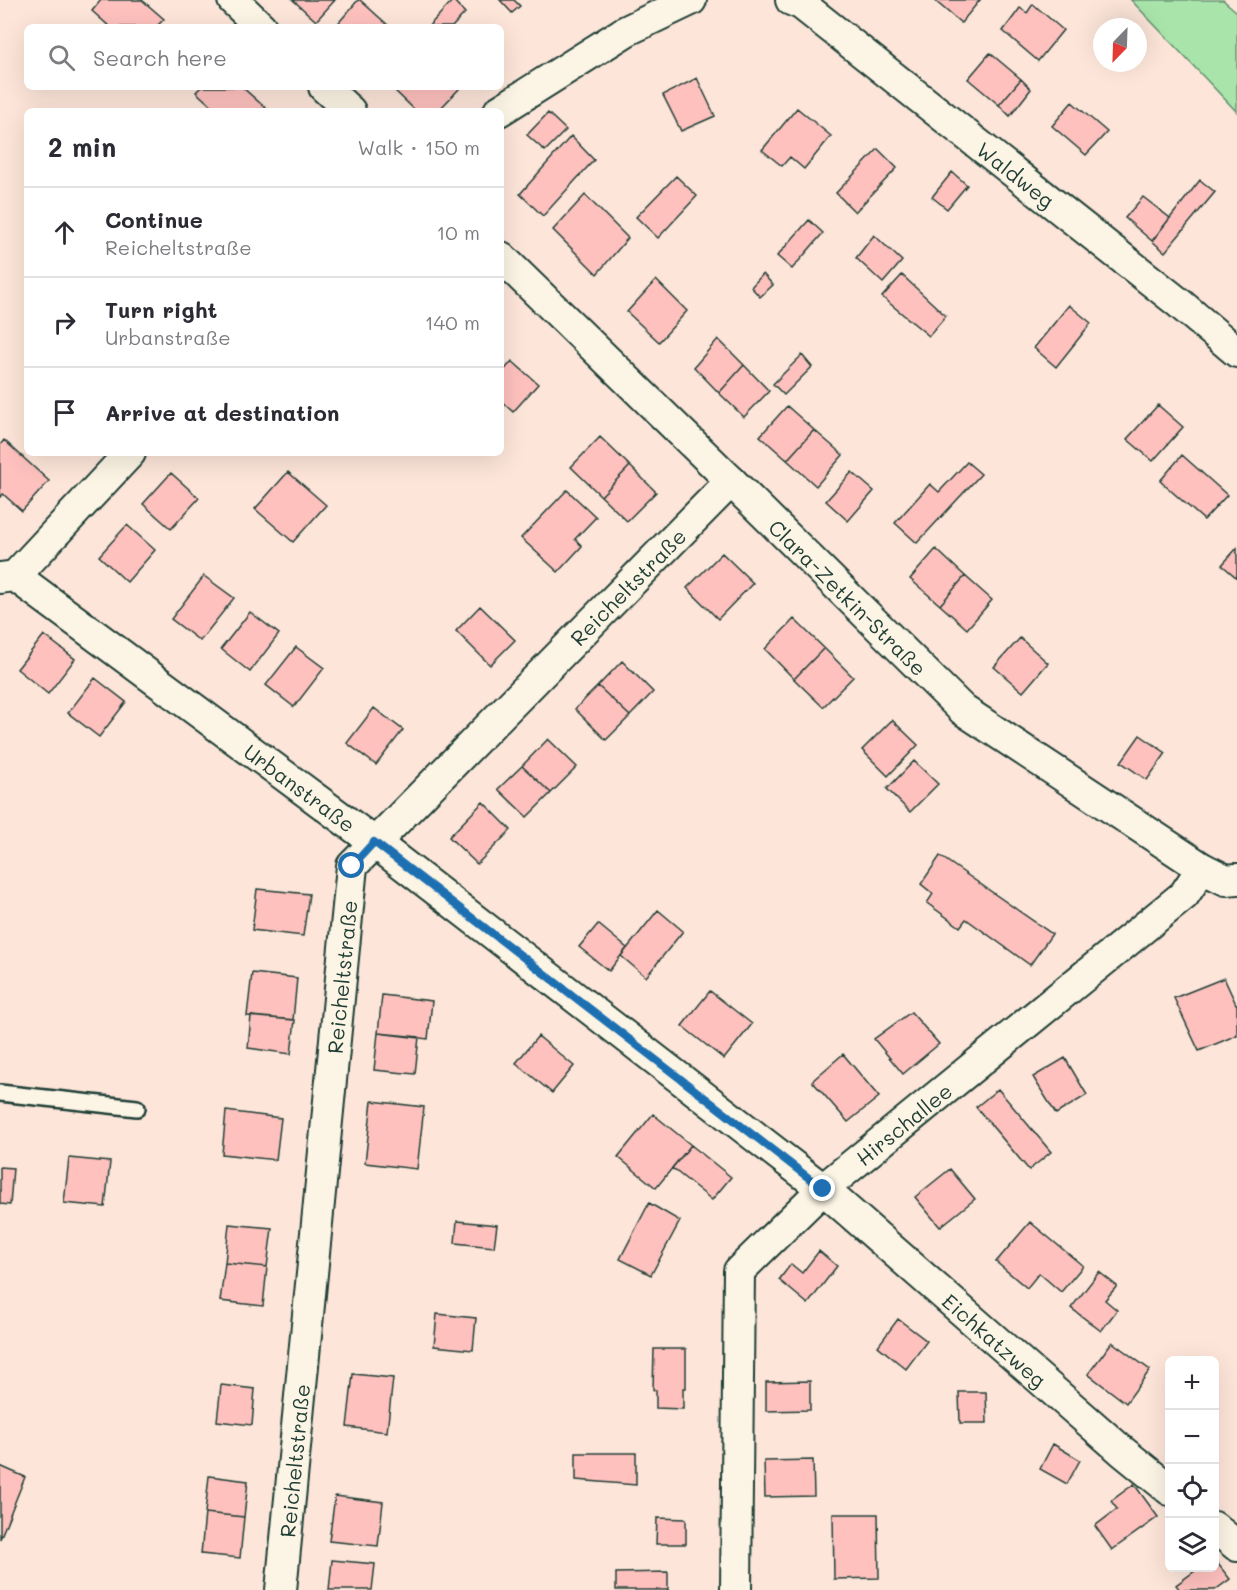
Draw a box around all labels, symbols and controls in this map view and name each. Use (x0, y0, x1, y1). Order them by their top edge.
north arrow (1093, 18, 1147, 72)
search box (24, 24, 504, 90)
icon: search (45, 41, 78, 74)
text: Search here (93, 43, 227, 72)
text: 2 min (48, 130, 116, 164)
text: Walk · 150 m (358, 134, 480, 160)
street label: Waldweg (972, 135, 1060, 213)
text: Continue (105, 205, 203, 234)
icon: ahead (48, 216, 81, 249)
text: 10 m (436, 219, 480, 245)
text: Reicheltstraße (105, 234, 252, 260)
text: Turn right (105, 295, 217, 324)
icon: right (48, 306, 81, 339)
text: 140 m (425, 309, 480, 335)
text: Urbanstraße (105, 324, 231, 350)
icon: arrive (48, 396, 81, 429)
text: Arrive at destination (105, 398, 340, 427)
street label: Clara-Zetkin-Straße (764, 513, 933, 681)
street label: Reicheltstraße (564, 522, 691, 651)
street label: Urbanstraße (239, 737, 361, 837)
route start (338, 852, 364, 878)
street label: Reicheltstraße (320, 899, 362, 1055)
street label: Hirschallee (850, 1076, 957, 1171)
route end (809, 1175, 835, 1201)
street label: Eichkatzweg (937, 1287, 1052, 1392)
map controls (1165, 1356, 1219, 1572)
button: + (1165, 1356, 1219, 1410)
street label: Reicheltstraße (273, 1383, 315, 1539)
button: − (1165, 1410, 1219, 1464)
button: locate (1165, 1464, 1219, 1518)
button: layers (1165, 1518, 1219, 1572)

